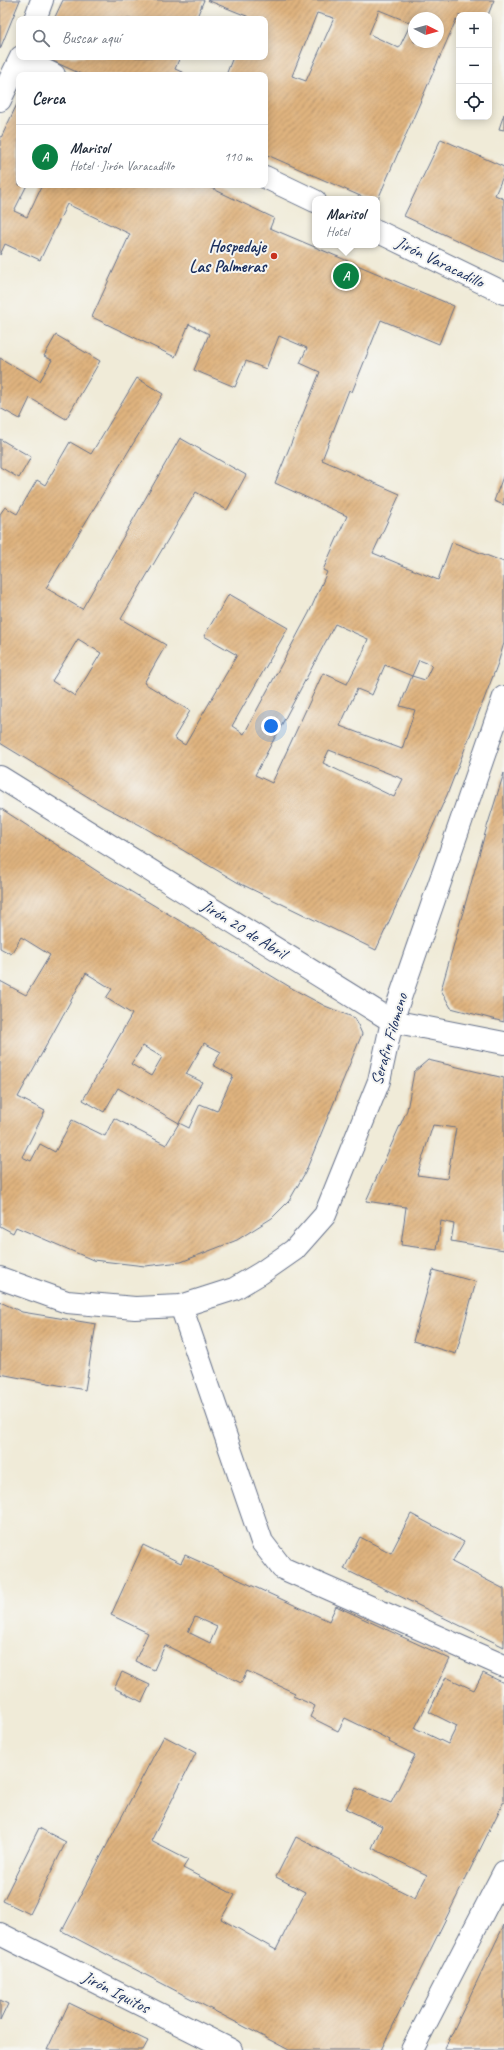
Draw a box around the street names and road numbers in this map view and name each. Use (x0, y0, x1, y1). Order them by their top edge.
street label: Jirón Varacadillo (392, 231, 489, 293)
street label: Jirón 20 de Abril (197, 894, 293, 965)
street label: Serafin Filomeno (366, 990, 412, 1087)
street label: Jirón Iquitos (78, 1966, 155, 2019)

